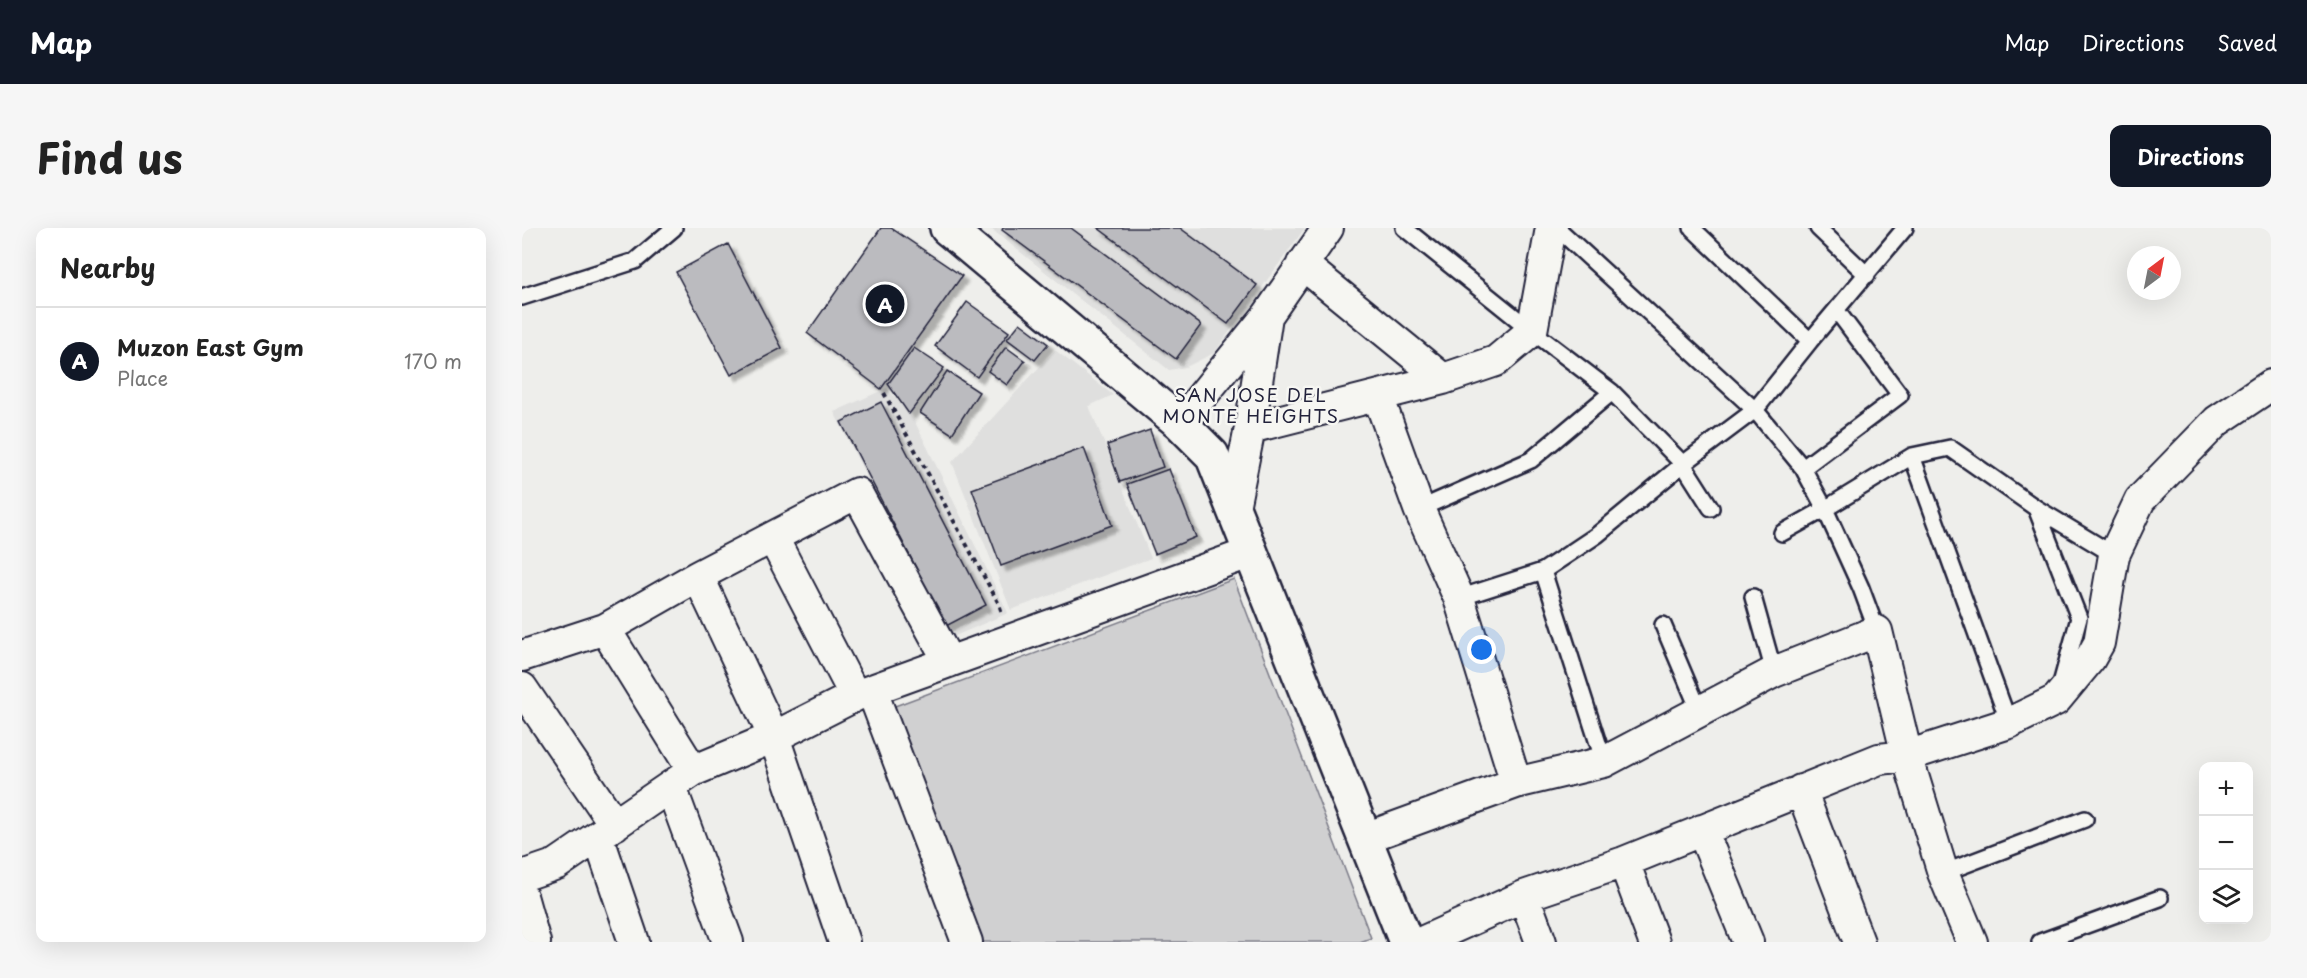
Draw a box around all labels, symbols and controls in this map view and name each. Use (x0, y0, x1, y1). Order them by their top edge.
text: Map (30, 21, 92, 64)
text: Map (2004, 26, 2049, 58)
text: Directions (2082, 26, 2184, 58)
text: Saved (2217, 26, 2277, 58)
text: Find us (36, 125, 183, 188)
button: Directions (2110, 125, 2271, 187)
north arrow (2127, 246, 2181, 300)
text: Nearby (60, 248, 155, 287)
pin: A (866, 282, 904, 326)
text: Muzon East Gym (117, 330, 304, 363)
text: A (72, 346, 87, 376)
text: 170 m (404, 346, 462, 376)
text: Place (117, 363, 168, 393)
district label: SAN JOSE DEL MONTE HEIGHTS (1162, 381, 1340, 429)
your location (1467, 635, 1496, 664)
map controls (2199, 762, 2253, 924)
button: + (2199, 762, 2253, 816)
button: − (2199, 816, 2253, 870)
button: layers (2199, 870, 2253, 924)

